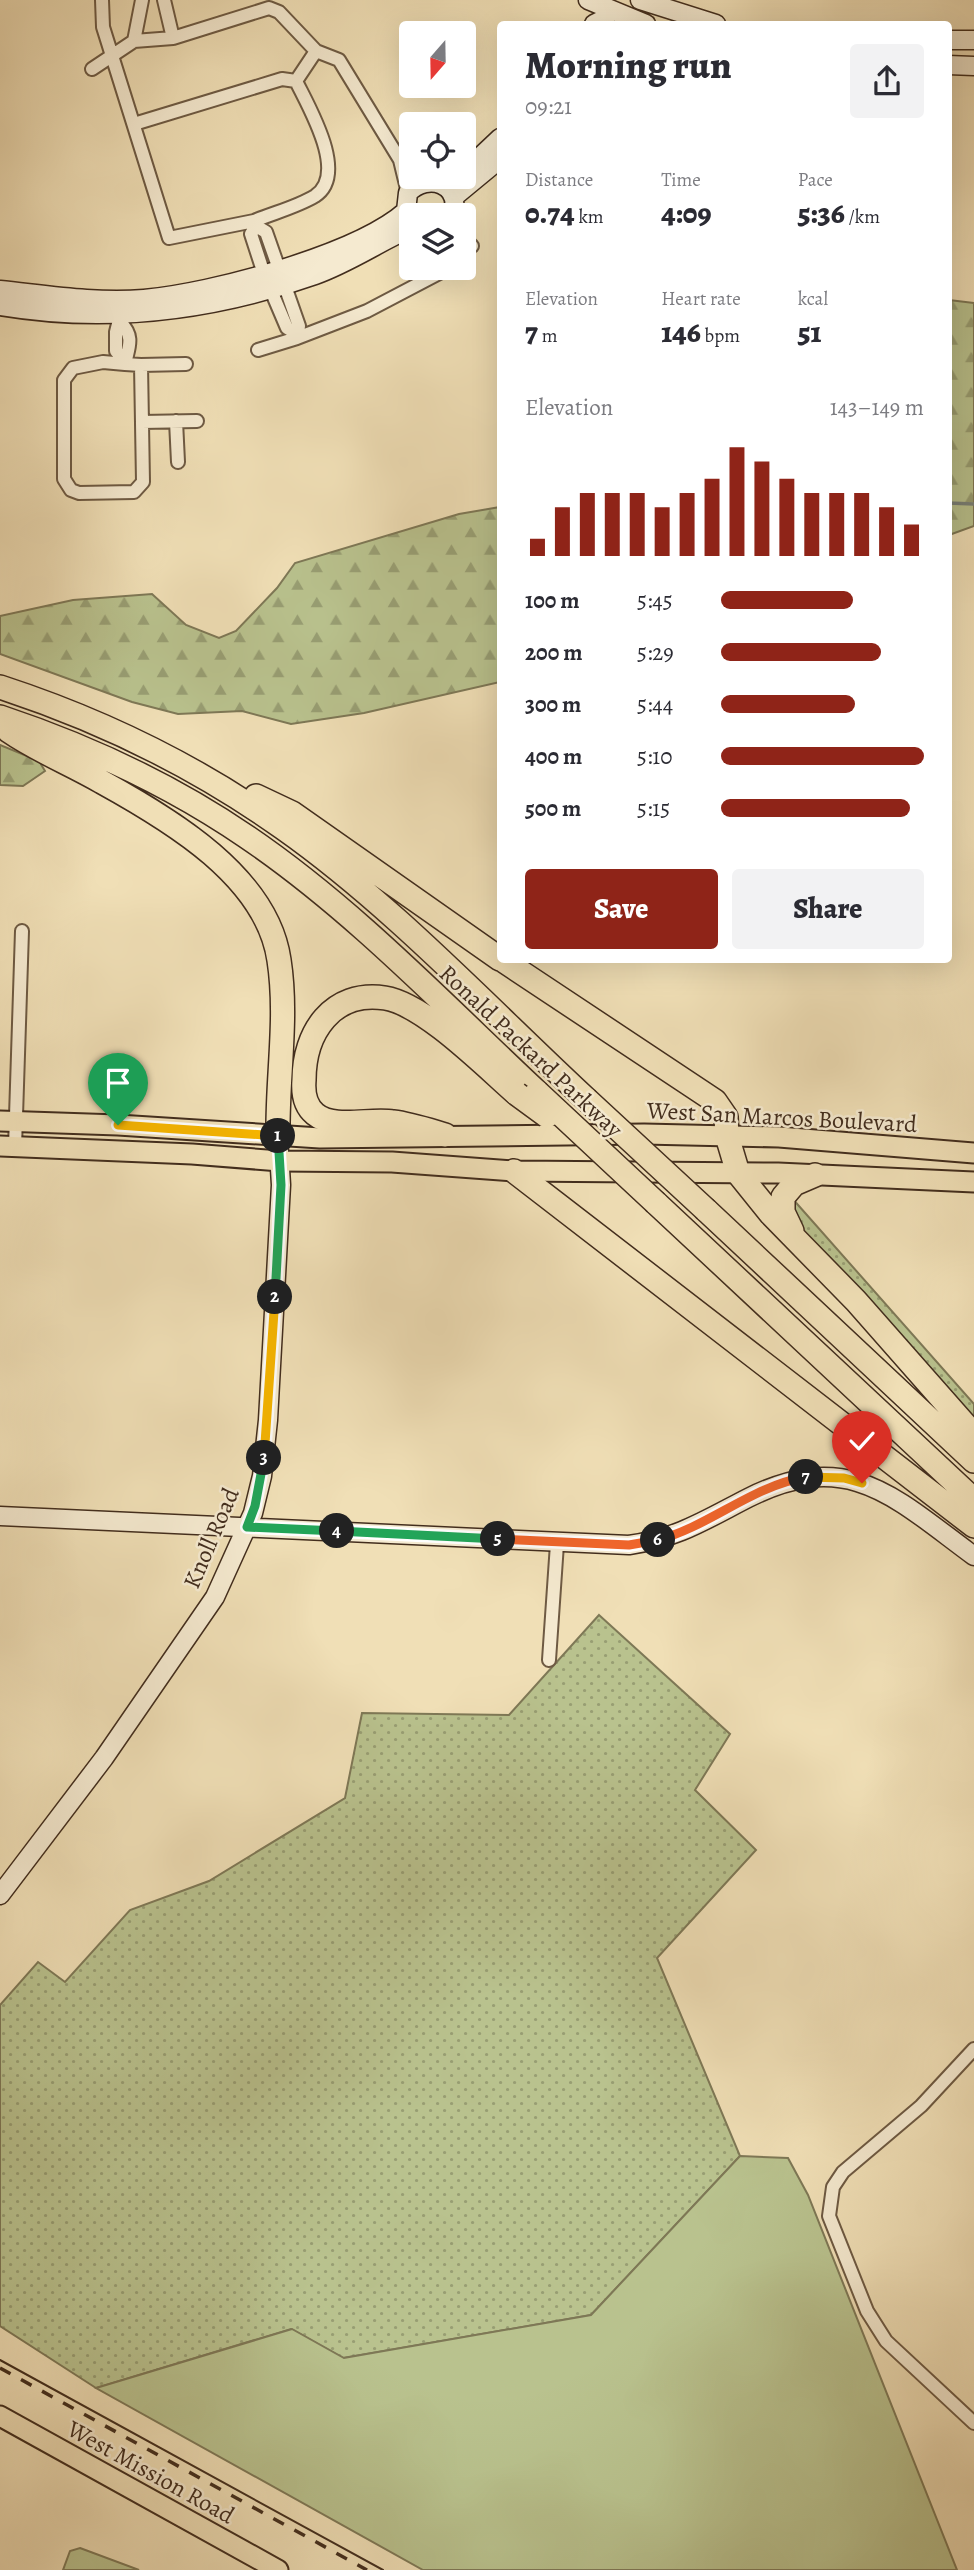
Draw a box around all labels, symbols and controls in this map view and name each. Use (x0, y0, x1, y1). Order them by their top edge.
north arrow (399, 21, 476, 98)
map controls (399, 21, 476, 280)
text: Morning run (525, 39, 732, 91)
button: share (850, 44, 924, 118)
text: 09:21 (525, 91, 572, 122)
button: locate (399, 112, 476, 189)
text: Distance (525, 167, 593, 193)
text: Time (661, 167, 701, 193)
text: Pace (798, 167, 833, 193)
text: 0.74 (525, 193, 575, 233)
text: 4:09 (661, 193, 712, 233)
text: 5:36 (798, 193, 845, 233)
button: layers (399, 203, 476, 280)
text: km (575, 204, 604, 230)
text: /km (845, 204, 880, 230)
text: Elevation (525, 286, 598, 312)
text: Heart rate (661, 286, 741, 312)
text: kcal (798, 286, 828, 312)
text: 7 (525, 312, 538, 352)
text: 146 (661, 312, 701, 352)
text: 51 (798, 312, 821, 352)
text: m (538, 323, 557, 349)
text: bpm (701, 323, 740, 349)
text: Elevation (525, 392, 613, 423)
text: 143–149 m (830, 392, 924, 423)
text: 100 m (525, 585, 580, 616)
text: 5:45 (637, 585, 673, 616)
text: 200 m (525, 637, 583, 668)
text: 5:29 (637, 637, 674, 668)
text: 300 m (525, 689, 581, 720)
text: 5:44 (637, 689, 673, 720)
text: 400 m (525, 741, 582, 772)
text: 5:10 (637, 741, 673, 772)
text: 500 m (525, 793, 581, 824)
text: 5:15 (637, 793, 670, 824)
button: Save (525, 869, 718, 949)
button: Share (732, 869, 924, 949)
street label: Ronald Packard Parkway (432, 957, 630, 1145)
pin (88, 1053, 148, 1125)
icon: arrive (99, 1064, 137, 1102)
street label: West San Marcos Boulevard (645, 1094, 918, 1140)
pin: 1 (260, 1118, 296, 1154)
text: 1 (274, 1122, 281, 1148)
pin: 2 (258, 1280, 292, 1314)
text: 2 (270, 1283, 279, 1309)
pin (832, 1411, 892, 1483)
icon: check (843, 1422, 881, 1460)
pin: 3 (246, 1440, 282, 1476)
text: 3 (259, 1444, 268, 1470)
pin: 7 (788, 1460, 824, 1494)
text: 7 (801, 1463, 810, 1489)
street label: Knoll Road (175, 1483, 247, 1593)
pin: 4 (320, 1514, 354, 1548)
text: 4 (332, 1517, 341, 1543)
pin: 5 (480, 1522, 516, 1556)
pin: 6 (640, 1522, 676, 1558)
text: 5 (493, 1525, 502, 1551)
text: 6 (653, 1526, 662, 1552)
street label: West Mission Road (61, 2412, 240, 2531)

